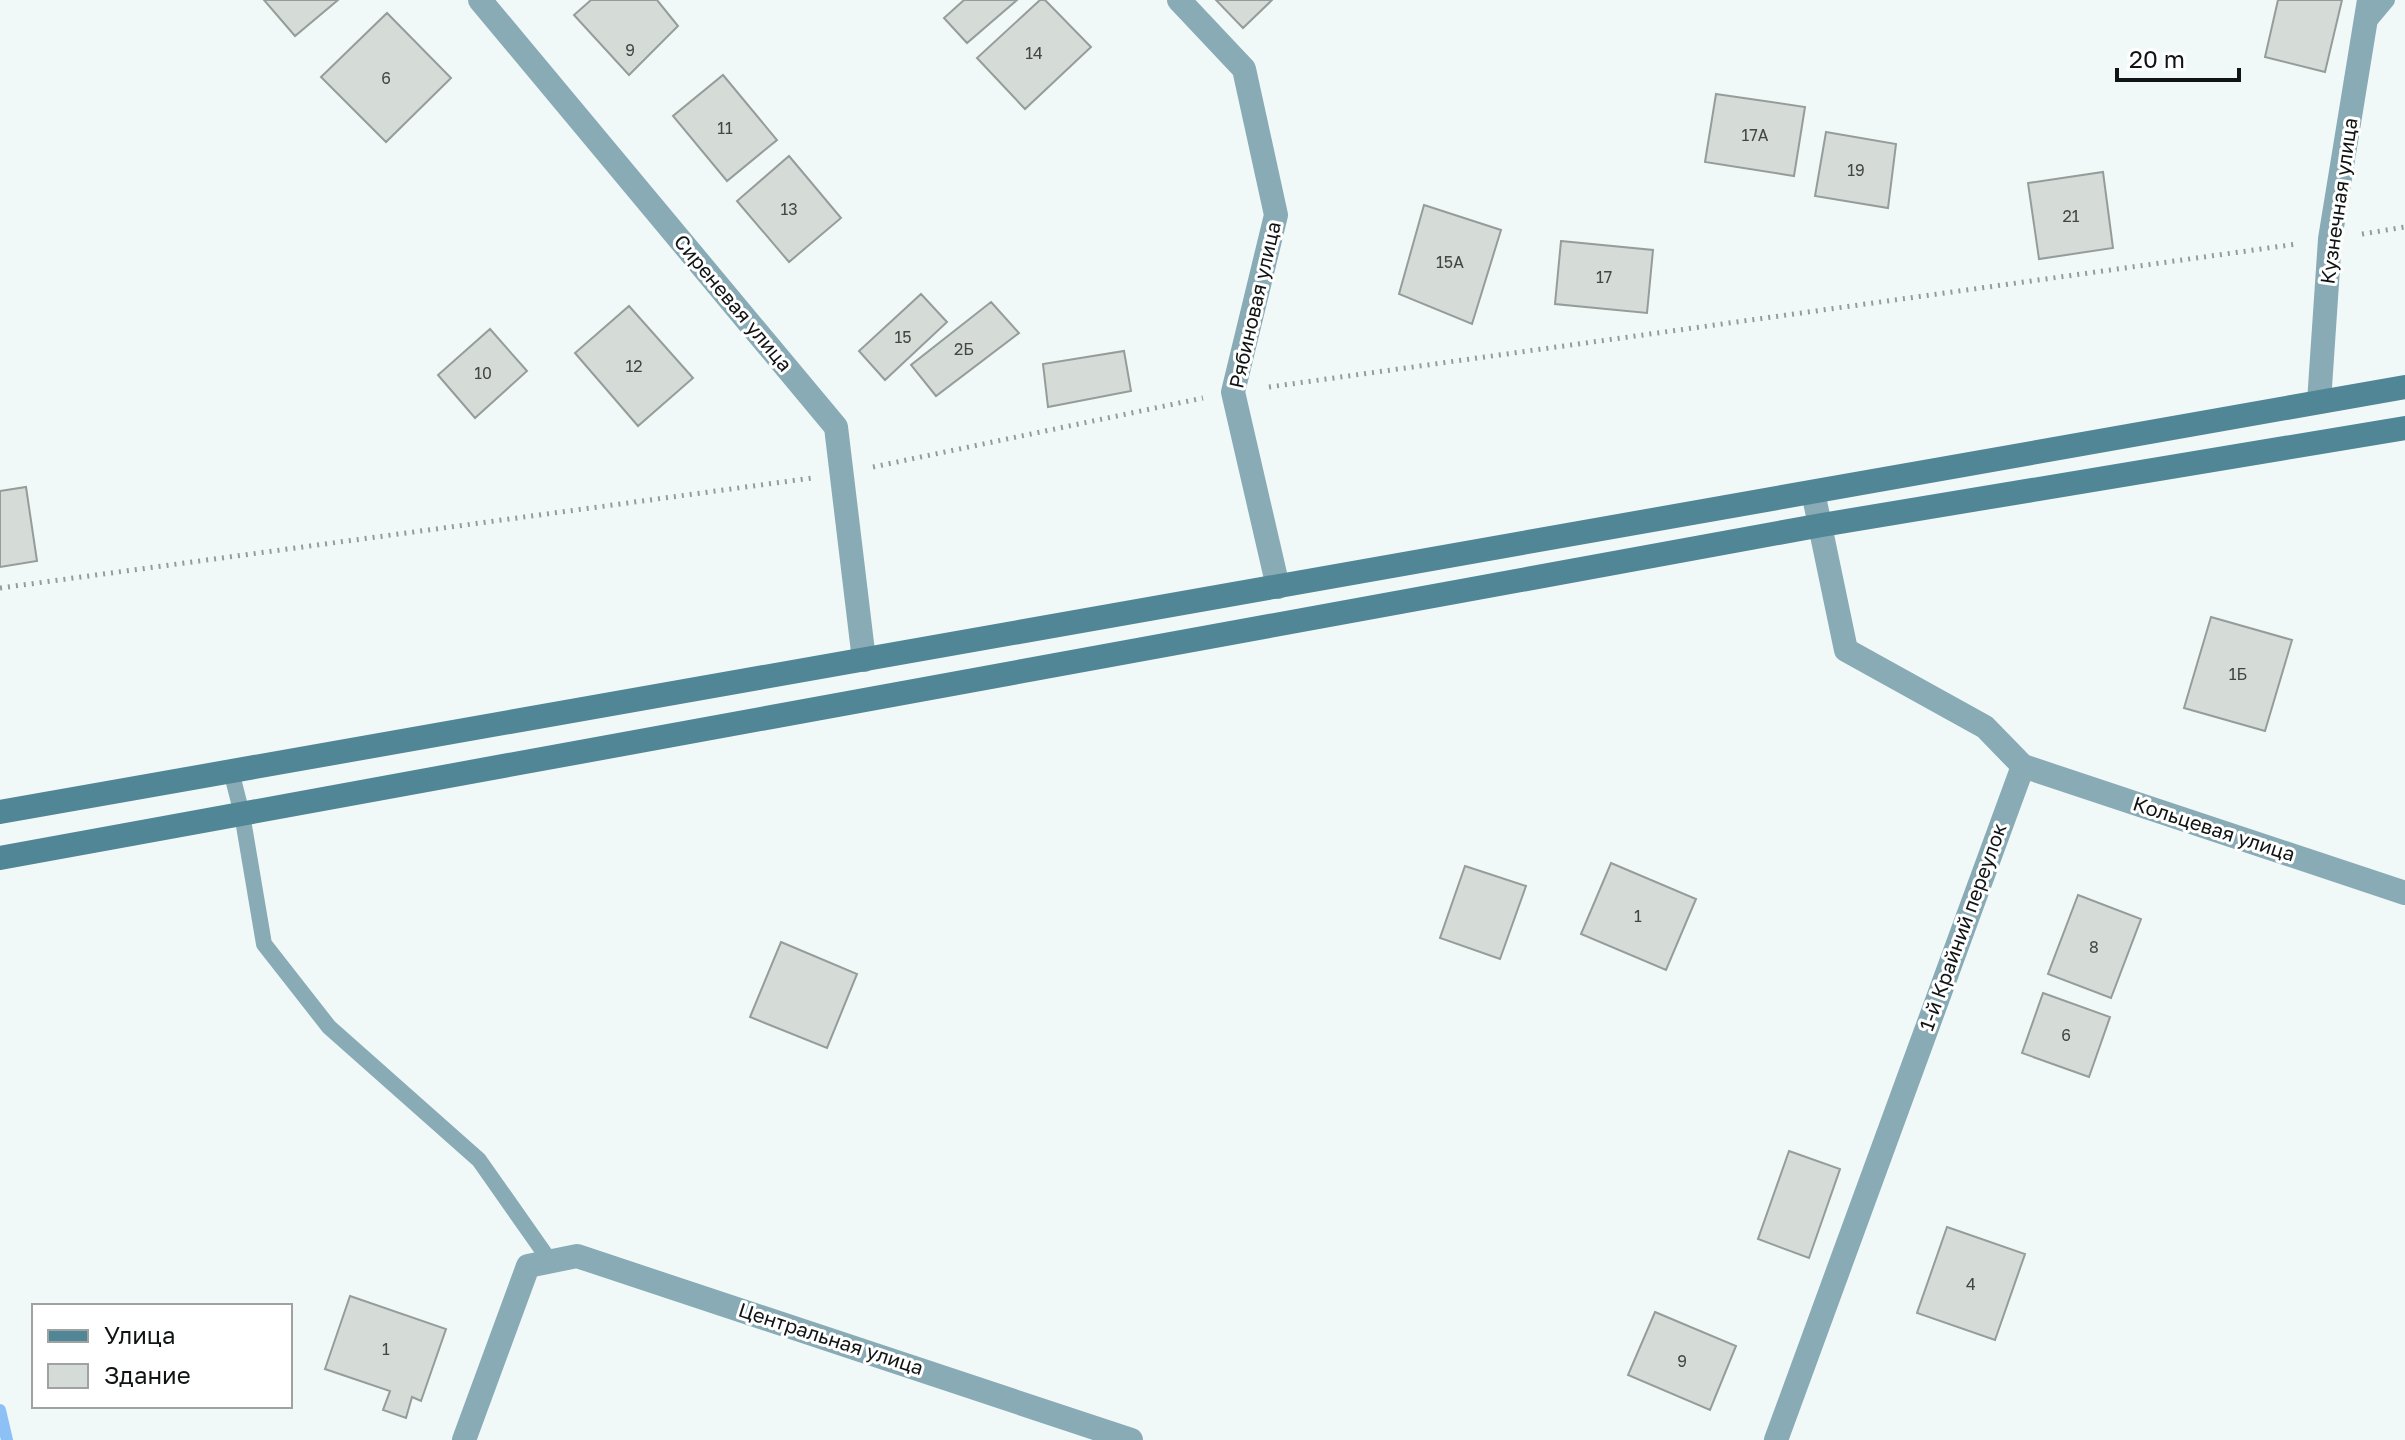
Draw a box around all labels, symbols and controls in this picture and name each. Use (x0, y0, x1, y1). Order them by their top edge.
scale bar (2117, 32, 2239, 82)
house number: 9 (625, 40, 635, 60)
house number: 14 (1025, 43, 1043, 63)
text: 20 m (2129, 44, 2185, 73)
house number: 6 (381, 68, 391, 88)
street label: Кузнечная улица (2314, 116, 2362, 286)
house number: 11 (717, 118, 733, 138)
house number: 17А (1742, 125, 1769, 145)
house number: 19 (1847, 160, 1865, 180)
house number: 13 (780, 199, 798, 219)
house number: 21 (2062, 206, 2080, 226)
street label: Рябиновая улица (1223, 219, 1285, 390)
street label: Сиреневая улица (670, 229, 798, 376)
house number: 15А (1436, 252, 1464, 272)
house number: 17 (1596, 267, 1612, 287)
house number: 15 (894, 327, 912, 347)
house number: 2Б (954, 339, 974, 359)
house number: 12 (625, 356, 643, 376)
house number: 10 (474, 363, 492, 383)
house number: 1Б (2229, 664, 2247, 684)
street label: Кольцевая улица (2130, 790, 2298, 866)
street label: 1-й Крайний переулок (1913, 820, 2011, 1034)
house number: 1 (1634, 906, 1642, 926)
house number: 8 (2089, 937, 2099, 957)
house number: 6 (2061, 1025, 2071, 1045)
house number: 4 (1966, 1274, 1976, 1294)
street label: Центральная улица (736, 1297, 927, 1379)
legend (32, 1304, 292, 1408)
text: Улица (104, 1320, 176, 1349)
house number: 1 (382, 1339, 390, 1359)
house number: 9 (1677, 1351, 1687, 1371)
text: Здание (104, 1360, 191, 1389)

